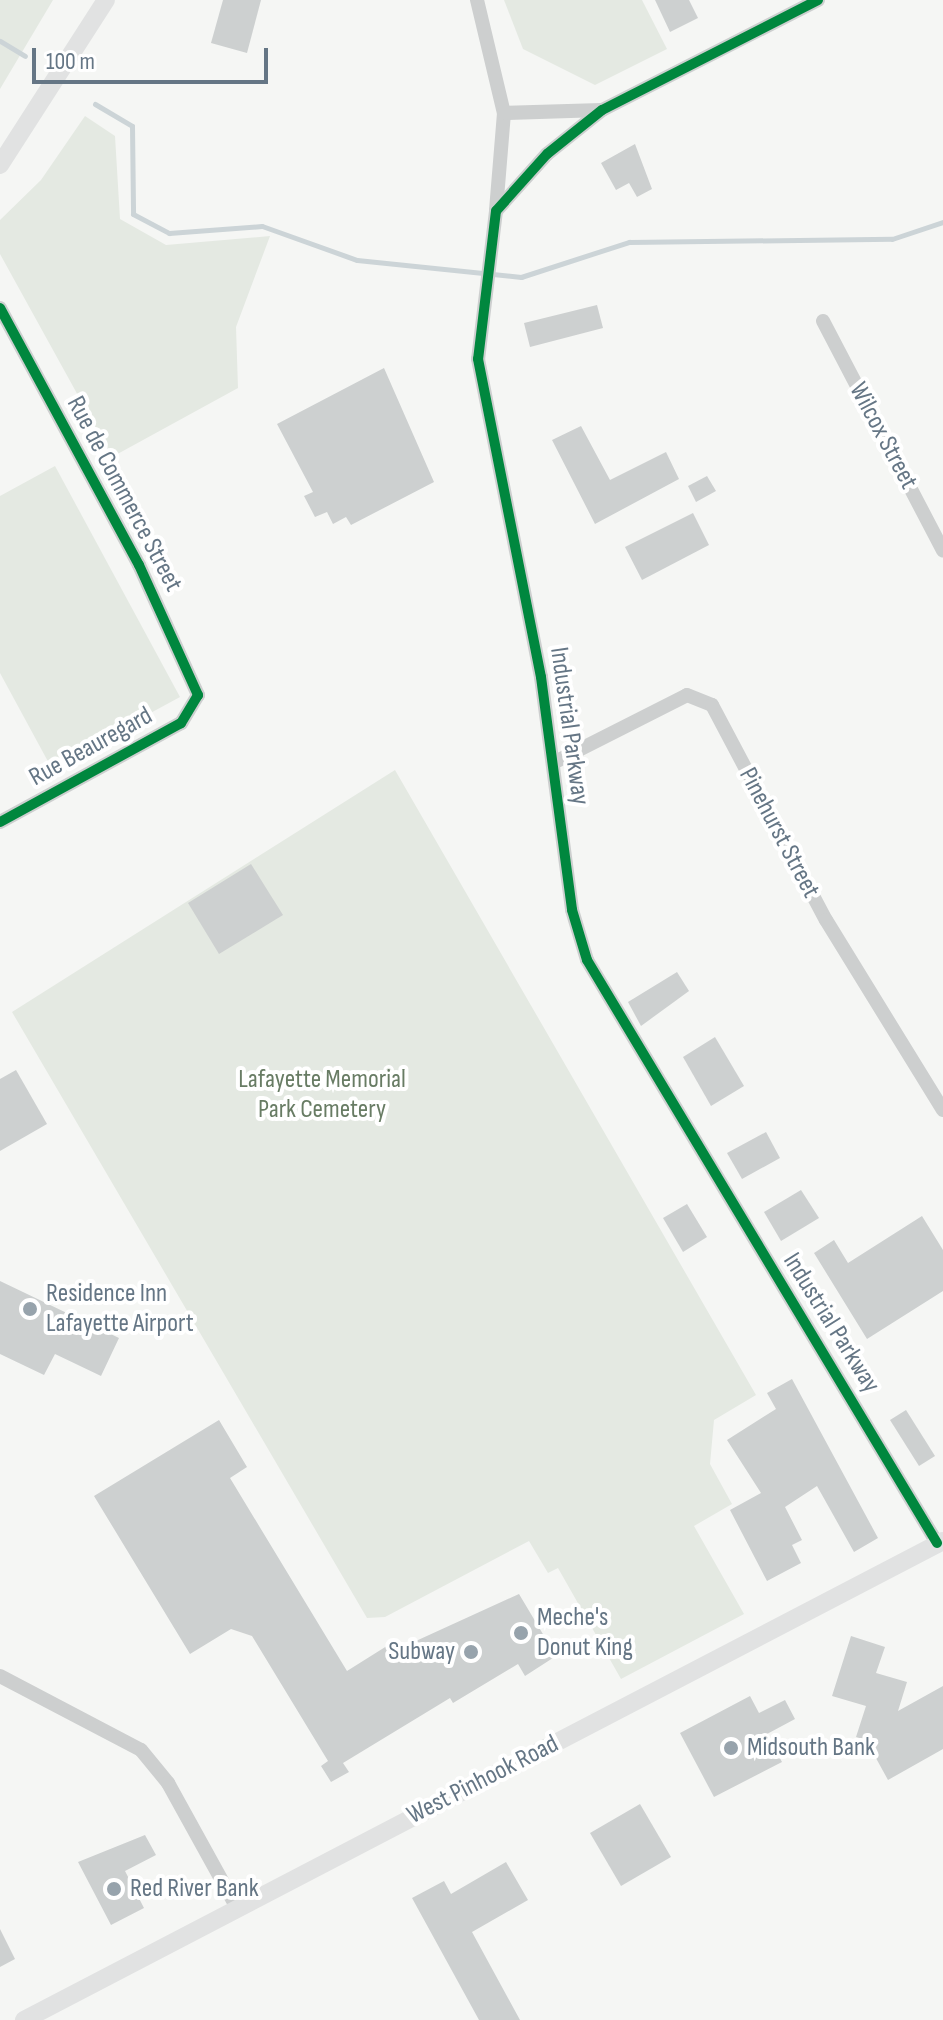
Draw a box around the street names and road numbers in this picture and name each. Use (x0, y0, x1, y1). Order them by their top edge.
street label: Wilcox Street (842, 377, 924, 495)
street label: Rue de Commerce Street (59, 391, 189, 597)
street label: Industrial Parkway (542, 645, 596, 807)
street label: Rue Beauregard (24, 700, 158, 794)
street label: Pinehurst Street (732, 763, 826, 903)
street label: Industrial Parkway (776, 1247, 886, 1399)
street label: West Pinhook Road (402, 1729, 564, 1831)

